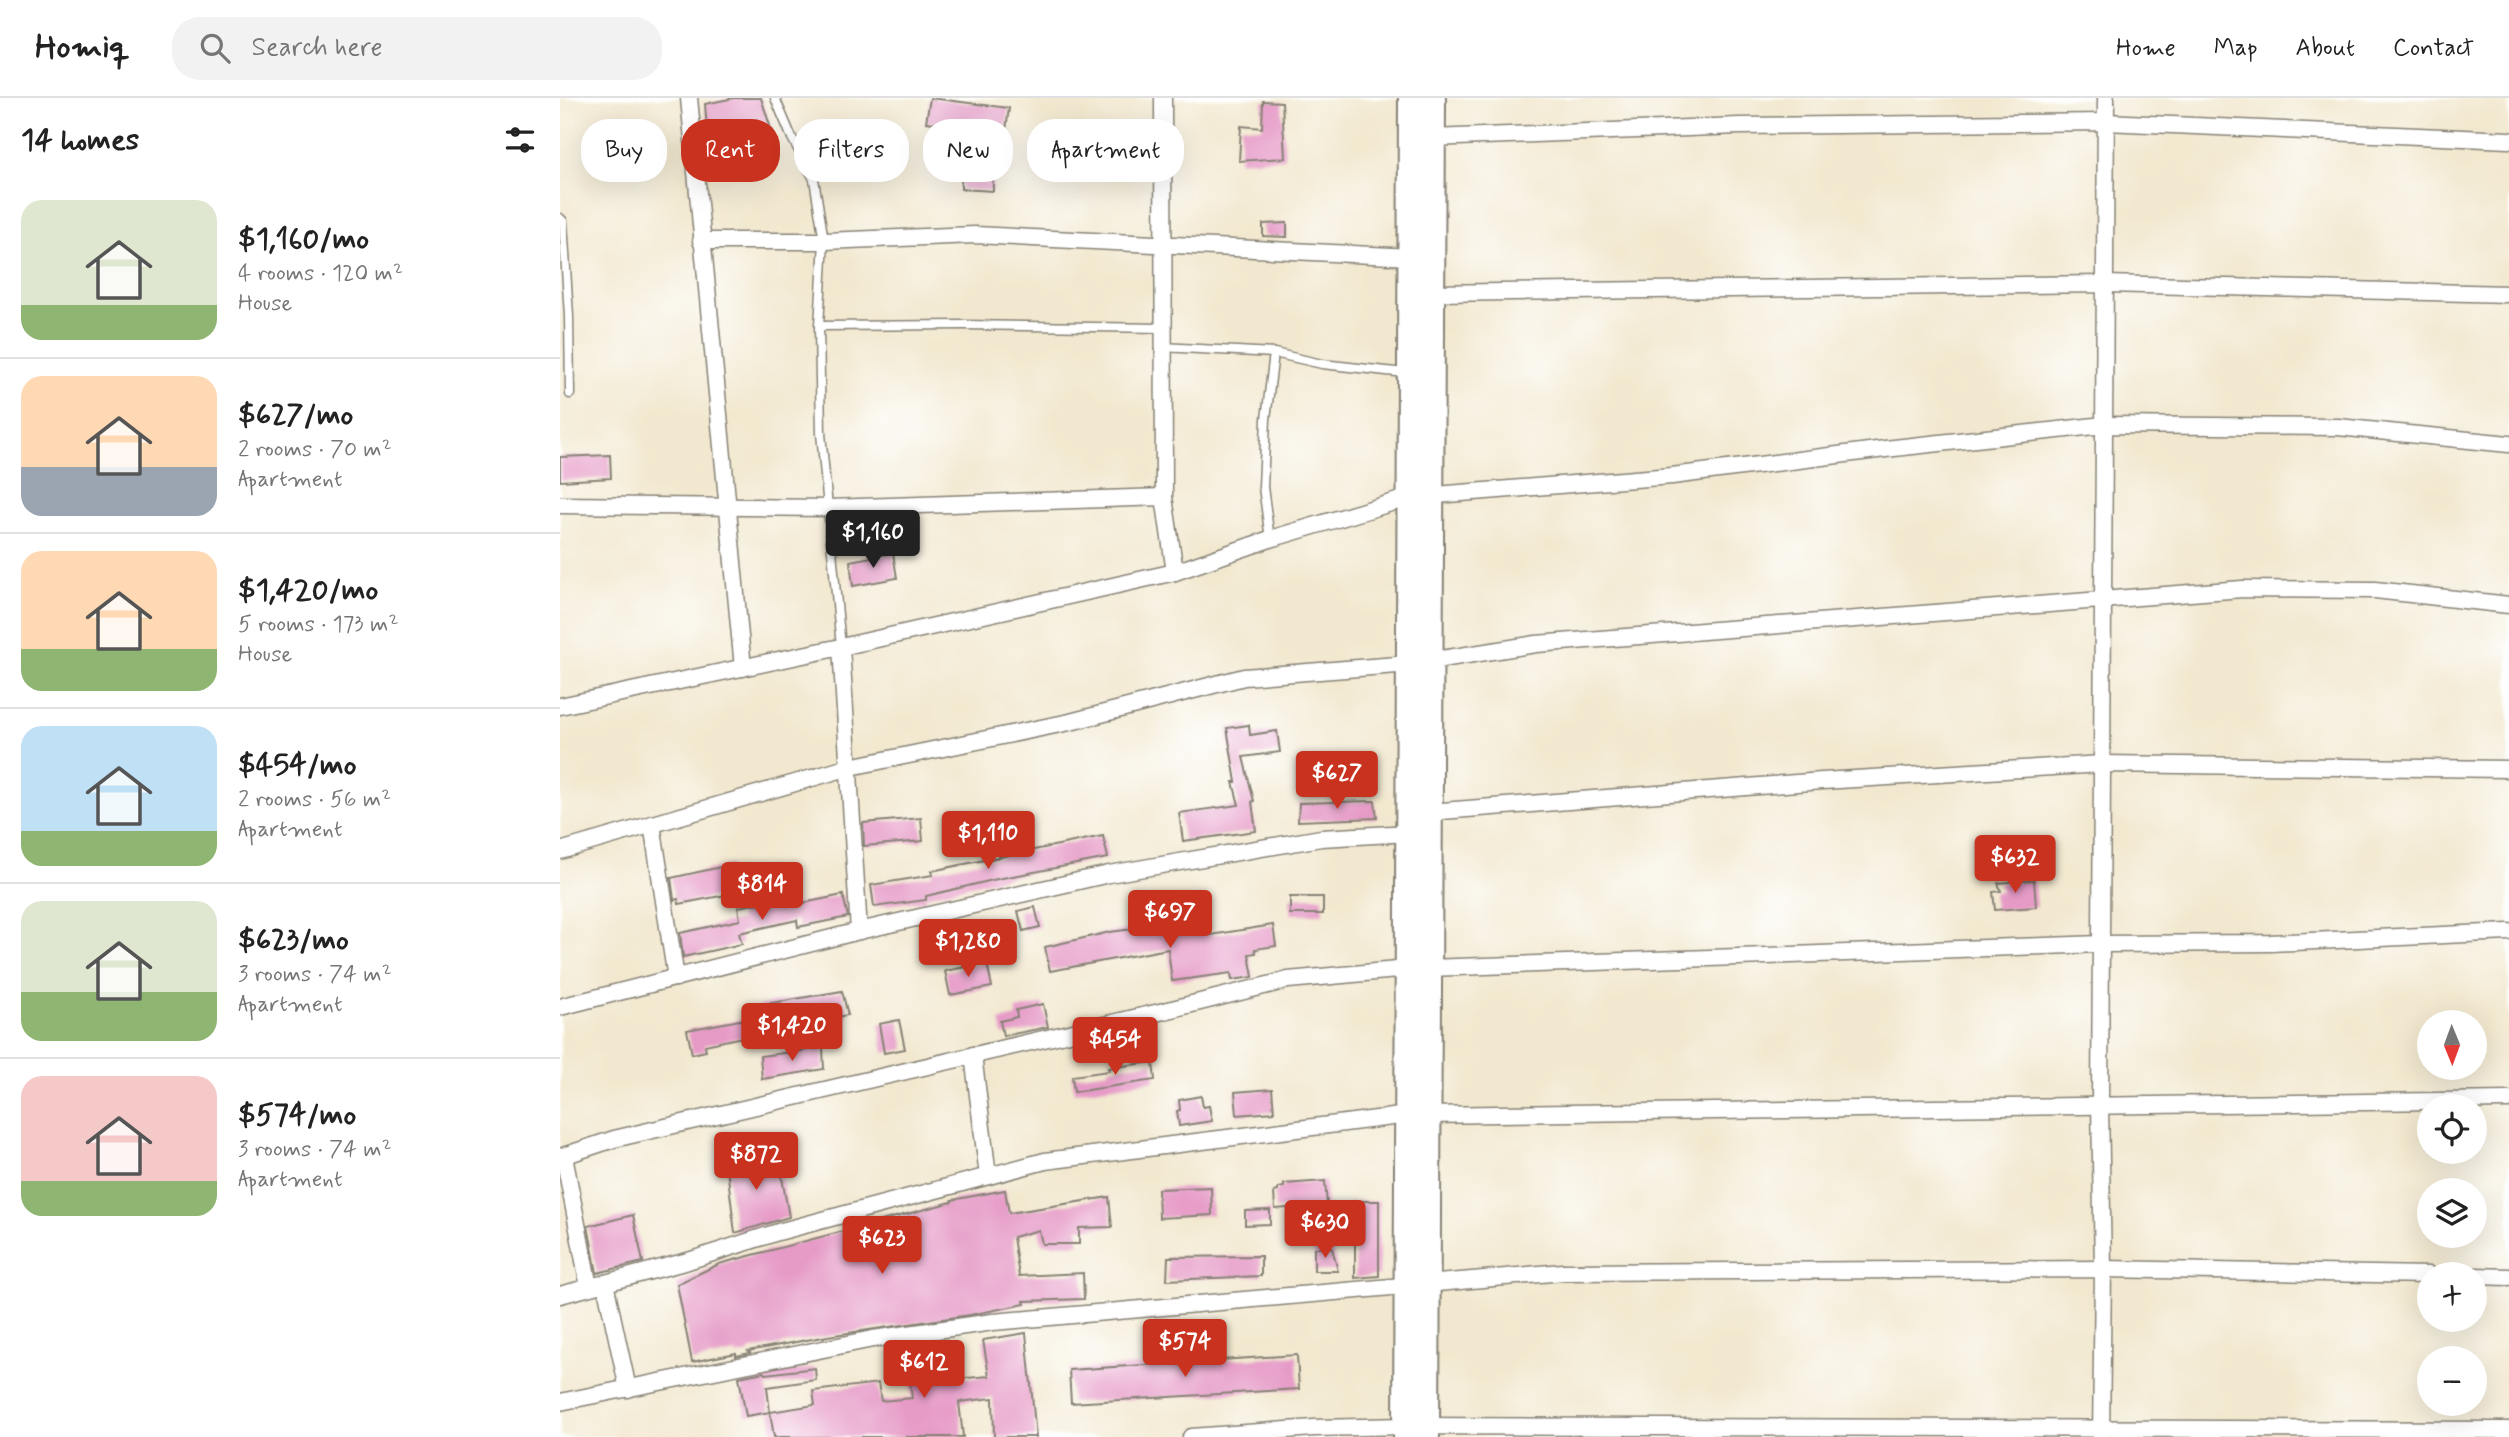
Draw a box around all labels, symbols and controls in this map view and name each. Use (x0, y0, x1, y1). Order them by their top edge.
search box (172, 17, 662, 80)
text: Homiq (35, 26, 130, 70)
icon: search (196, 29, 234, 67)
text: Search here (252, 31, 382, 65)
text: Home (2116, 33, 2176, 64)
text: Map (2214, 33, 2258, 64)
text: About (2296, 33, 2355, 64)
text: Contact (2393, 33, 2474, 64)
chip: Buy (581, 119, 667, 182)
chip: Rent (681, 119, 780, 182)
chip: Filters (794, 119, 909, 182)
chip: New (923, 119, 1013, 182)
chip: Apartment (1027, 119, 1184, 182)
text: 14 homes (21, 121, 139, 160)
icon: filters (501, 121, 539, 159)
text: $1,160/mo (238, 220, 369, 259)
icon: home (77, 228, 161, 312)
text: 4 rooms · 120 m² (238, 259, 403, 289)
text: House (238, 289, 292, 319)
text: $627/mo (238, 396, 353, 435)
icon: home (77, 404, 161, 488)
text: 2 rooms · 70 m² (238, 435, 392, 465)
text: Apartment (238, 465, 343, 495)
pin: $1,160 (816, 510, 930, 570)
text: $1,160 (842, 518, 904, 548)
text: $1,420/mo (238, 571, 378, 610)
icon: home (77, 579, 161, 663)
text: 5 rooms · 173 m² (238, 610, 398, 640)
text: House (238, 640, 292, 670)
text: $454/mo (238, 746, 357, 785)
pin: $627 (1296, 752, 1378, 811)
icon: home (77, 754, 161, 838)
text: $627 (1312, 759, 1362, 789)
text: 2 rooms · 56 m² (238, 785, 391, 815)
pin: $1,110 (931, 812, 1045, 871)
text: Apartment (238, 815, 343, 845)
text: $1,110 (958, 819, 1018, 849)
pin: $632 (1974, 836, 2056, 895)
text: $632 (1991, 843, 2039, 873)
pin: $814 (721, 862, 803, 922)
text: $814 (737, 870, 787, 900)
pin: $697 (1129, 890, 1211, 950)
text: $697 (1144, 898, 1196, 928)
pin: $1,280 (911, 920, 1025, 979)
text: $623/mo (238, 921, 349, 960)
text: $1,280 (935, 927, 1001, 957)
icon: home (77, 929, 161, 1013)
text: 3 rooms · 74 m² (238, 960, 392, 990)
text: Apartment (238, 990, 343, 1020)
pin: $1,420 (735, 1004, 849, 1063)
north arrow (2417, 1010, 2487, 1080)
map controls (2417, 1010, 2487, 1416)
text: $1,420 (757, 1011, 827, 1041)
pin: $454 (1074, 1018, 1156, 1077)
text: $454 (1089, 1025, 1141, 1055)
button: locate (2417, 1094, 2487, 1164)
text: $574/mo (238, 1096, 356, 1135)
icon: home (77, 1104, 161, 1188)
pin: $872 (715, 1132, 797, 1192)
text: 3 rooms · 74 m² (238, 1135, 392, 1165)
text: $872 (730, 1140, 782, 1170)
text: Apartment (238, 1165, 343, 1195)
button: layers (2417, 1178, 2487, 1248)
pin: $630 (1284, 1200, 1366, 1260)
text: $630 (1301, 1208, 1349, 1238)
pin: $623 (841, 1216, 923, 1276)
text: $623 (859, 1224, 905, 1254)
button: + (2417, 1262, 2487, 1332)
pin: $574 (1144, 1320, 1226, 1379)
text: $574 (1159, 1327, 1211, 1357)
pin: $612 (883, 1340, 965, 1400)
button: − (2417, 1346, 2487, 1416)
text: $612 (900, 1348, 948, 1378)

